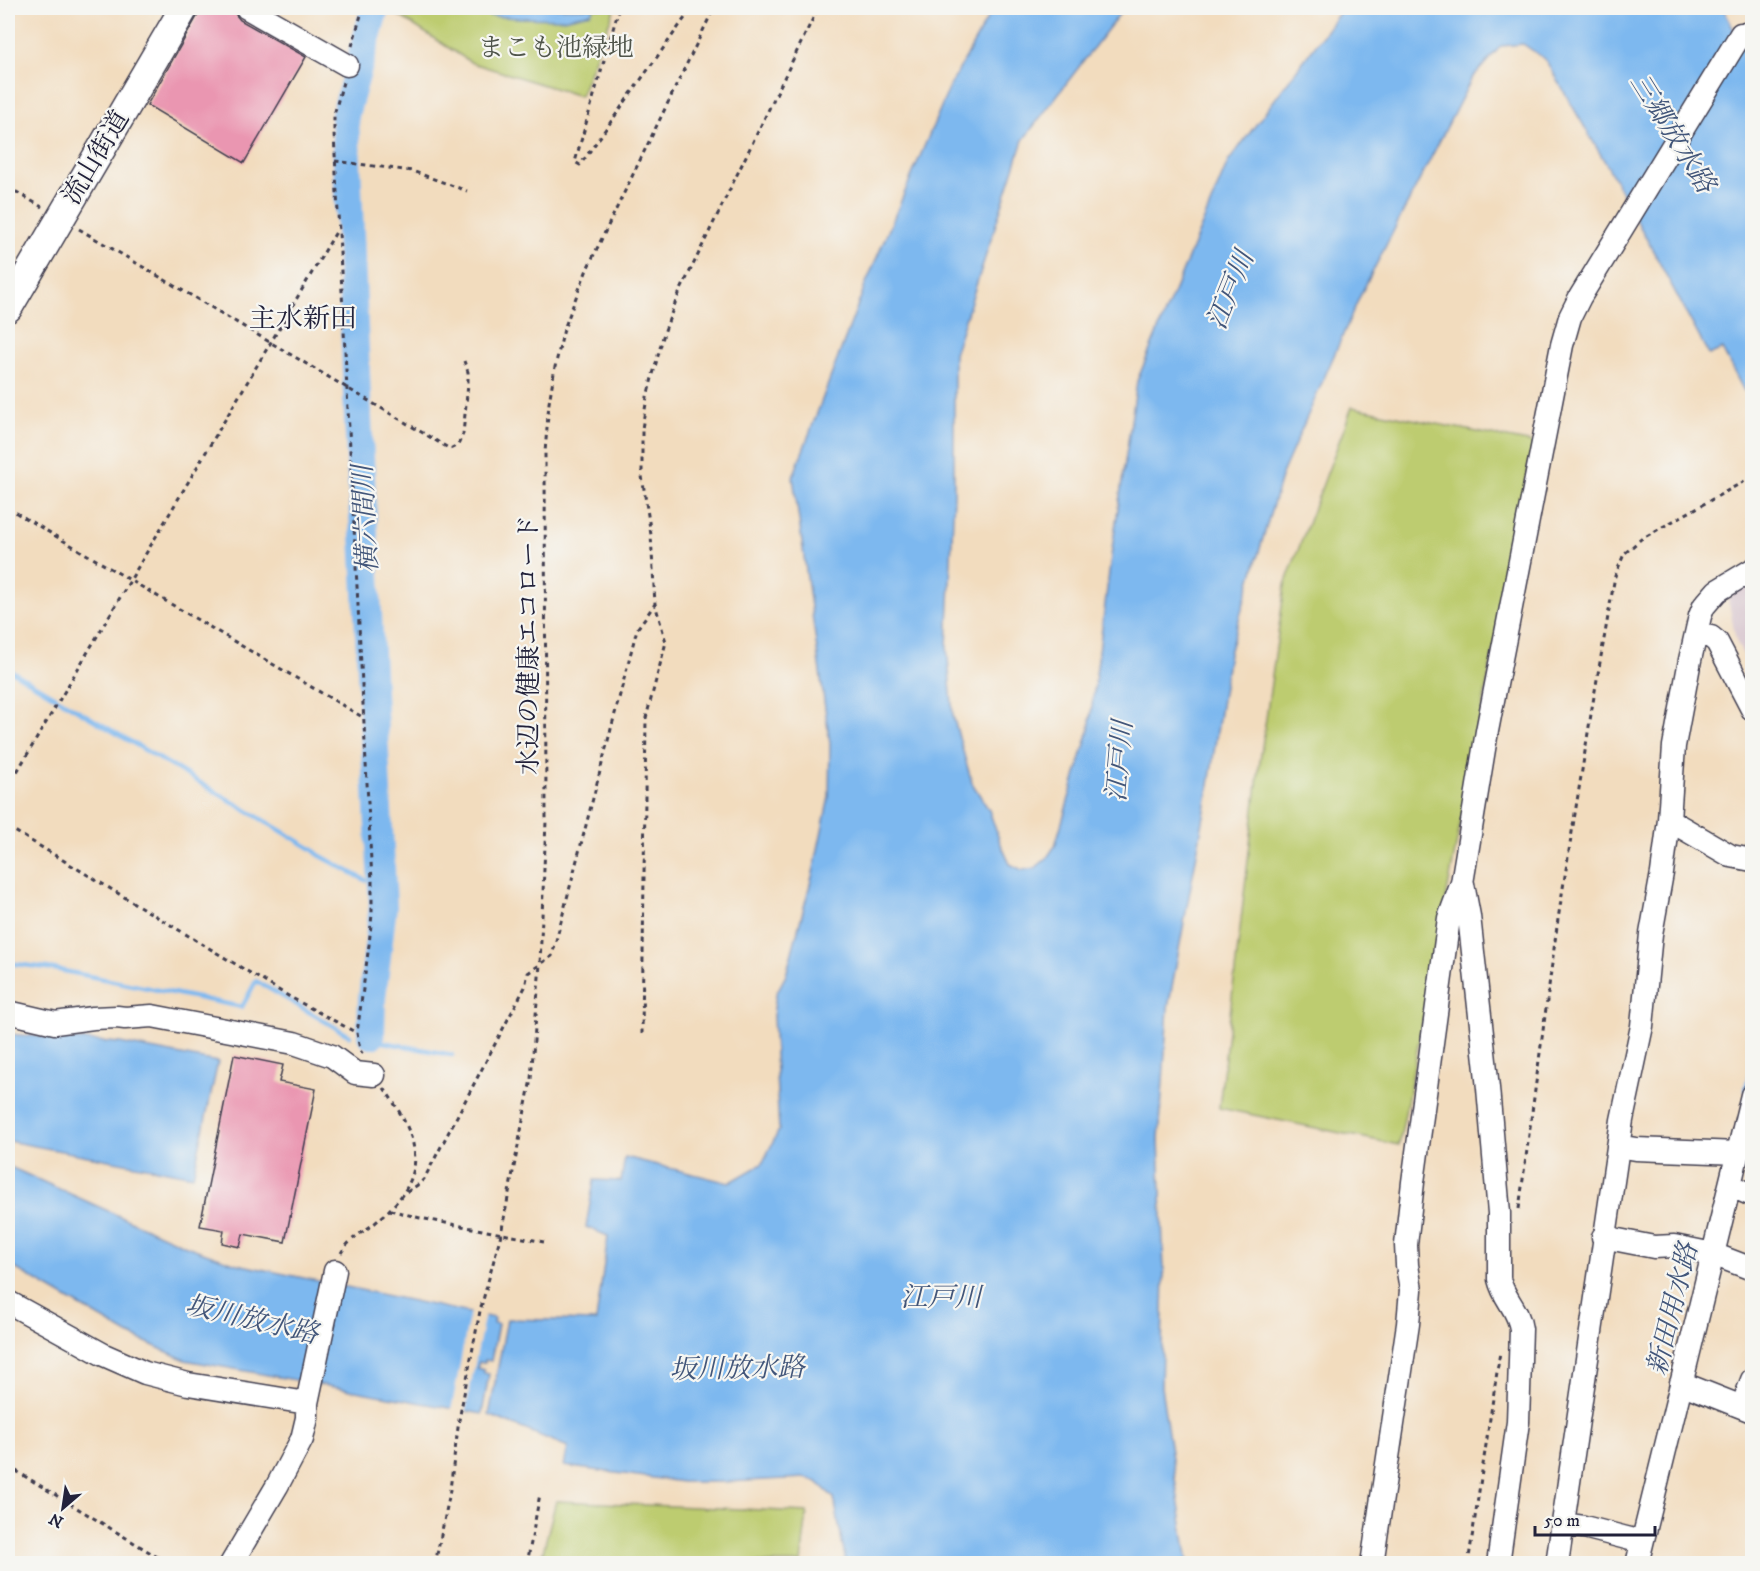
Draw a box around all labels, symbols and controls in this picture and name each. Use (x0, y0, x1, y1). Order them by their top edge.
park label: まこも池緑地 (478, 32, 634, 65)
water label: 三郷放水路 (1622, 67, 1723, 201)
street label: 流山街道 (55, 105, 137, 211)
water label: 江戸川 (1200, 244, 1263, 334)
district label: 主水新田 (249, 302, 357, 336)
water label: 横六間川 (346, 461, 386, 574)
street label: 水辺の健康エコロード (513, 515, 546, 775)
water label: 江戸川 (1100, 716, 1141, 803)
water label: 新田用水路 (1640, 1238, 1706, 1379)
water label: 江戸川 (901, 1281, 984, 1315)
water label: 坂川放水路 (182, 1288, 323, 1352)
water label: 坂川放水路 (669, 1351, 807, 1387)
north arrow (33, 1478, 93, 1538)
scale bar (1535, 1499, 1655, 1537)
text: N (46, 1508, 67, 1532)
text: 50 m (1544, 1510, 1580, 1532)

